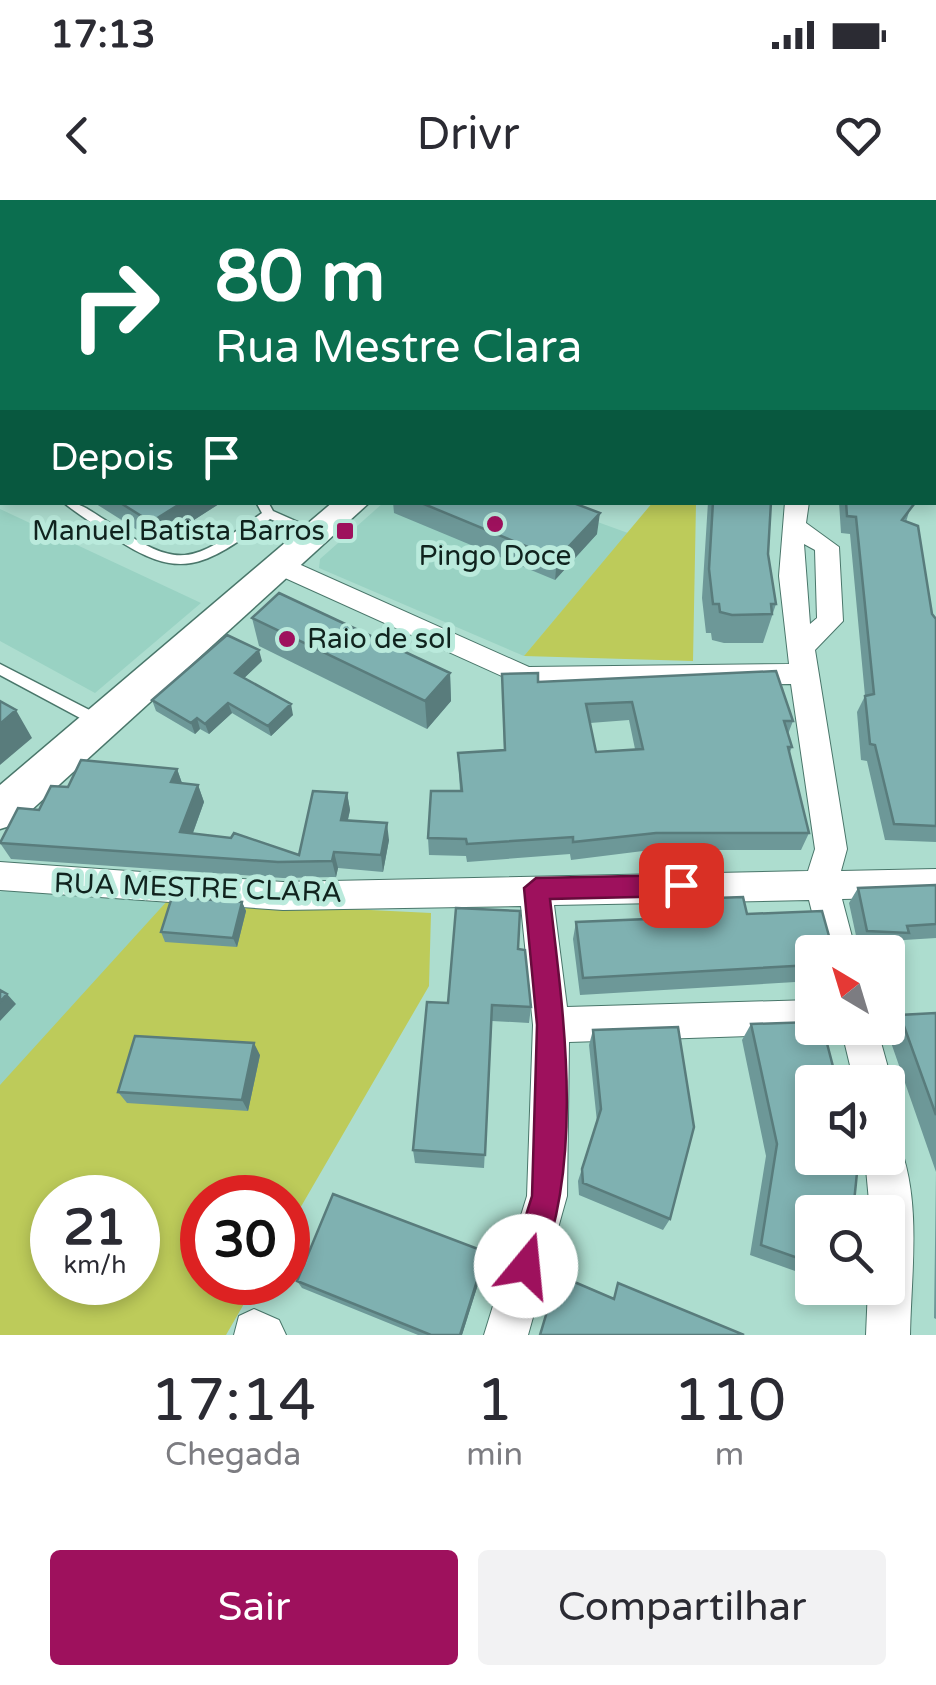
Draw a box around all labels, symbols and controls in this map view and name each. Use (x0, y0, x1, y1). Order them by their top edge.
text: 17:13 (50, 12, 155, 58)
icon: back (50, 108, 105, 163)
text: Drivr (417, 108, 519, 162)
icon: heart (831, 108, 886, 163)
text: 80 m (215, 236, 385, 320)
icon: right (50, 240, 180, 370)
text: Rua Mestre Clara (215, 321, 582, 375)
icon: arrive (194, 430, 249, 485)
text: Depois (50, 435, 174, 481)
marker: Pingo Doce (484, 513, 506, 535)
place label: Manuel Batista Barros (32, 514, 325, 548)
marker: Manuel Batista Barros (334, 520, 356, 542)
place label: Pingo Doce (419, 539, 571, 573)
place label: Raio de sol (307, 622, 452, 656)
marker: Raio de sol (276, 628, 298, 650)
pin (639, 843, 724, 928)
icon: arrive (654, 858, 709, 913)
street label: RUA MESTRE CLARA (53, 866, 343, 910)
north arrow (795, 935, 905, 1045)
map controls (795, 935, 905, 1305)
button: sound (795, 1065, 905, 1175)
speed limit sign: 30 (180, 1175, 310, 1305)
button: search (795, 1195, 905, 1305)
text: 21 (64, 1198, 126, 1258)
position arrow (474, 1214, 578, 1318)
text: km/h (64, 1250, 126, 1280)
text: 17:14 (150, 1365, 316, 1437)
text: 1 (476, 1365, 513, 1437)
text: 110 (673, 1365, 786, 1437)
text: Chegada (165, 1436, 301, 1474)
text: min (466, 1436, 523, 1474)
text: m (715, 1436, 744, 1474)
button: Sair (50, 1550, 458, 1665)
button: Compartilhar (478, 1550, 886, 1665)

